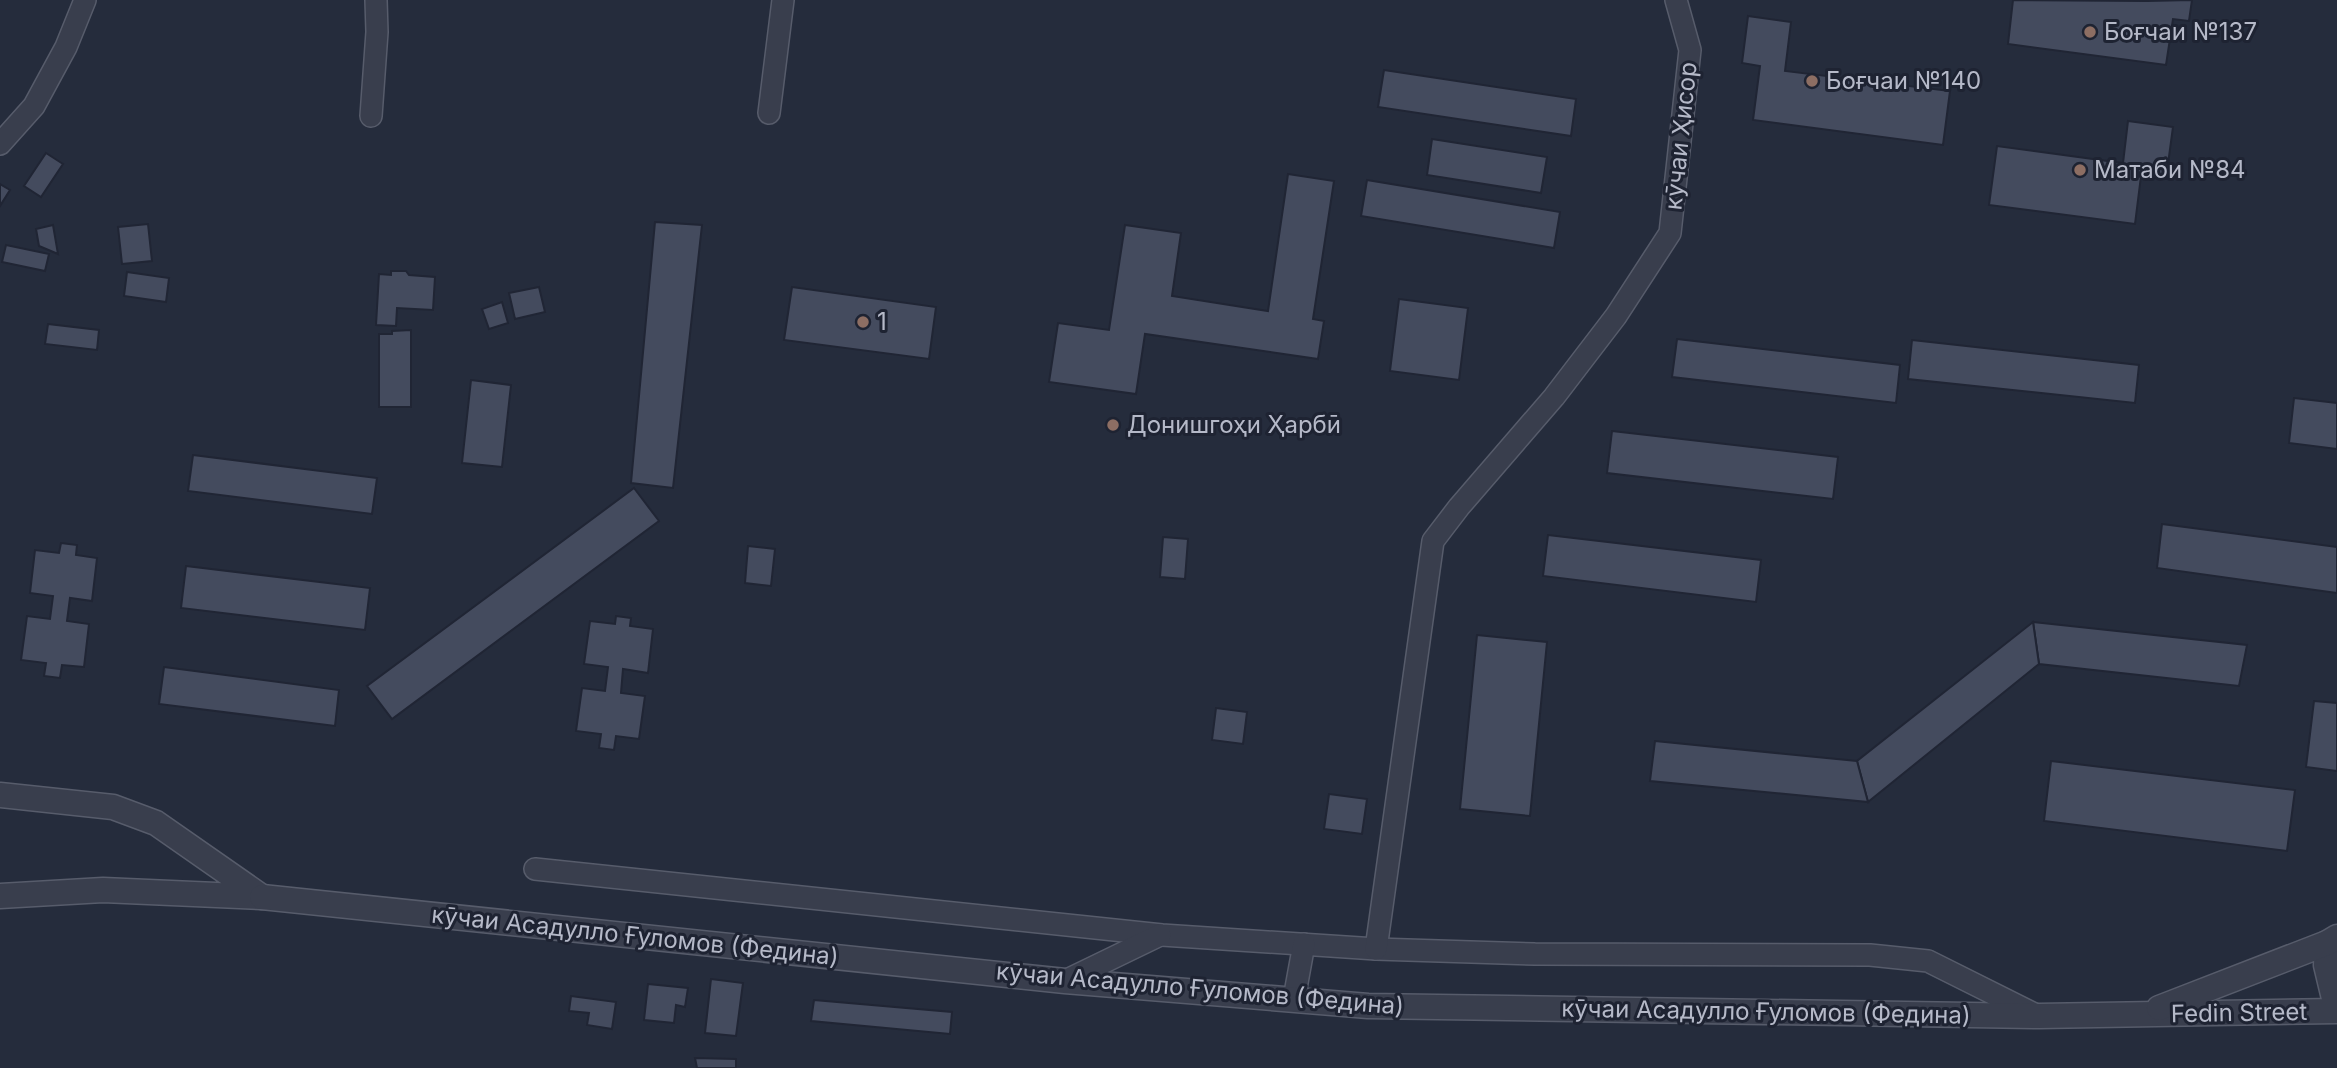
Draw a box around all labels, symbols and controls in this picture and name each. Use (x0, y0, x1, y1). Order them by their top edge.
place label: Боғчаи №137 (2104, 17, 2257, 46)
marker: Боғчаи №137 (2082, 24, 2098, 40)
street label: кӯчаи Ҳисор (1658, 61, 1703, 211)
place label: Боғчаи №140 (1826, 66, 1981, 95)
marker: Боғчаи №140 (1804, 73, 1820, 89)
place label: Матаби №84 (2094, 155, 2246, 184)
marker: Матаби №84 (2072, 162, 2088, 178)
place label: 1 (877, 307, 887, 336)
marker: 1 (855, 314, 871, 330)
place label: Донишгоҳи Ҳарбӣ (1127, 410, 1341, 439)
marker: Донишгоҳи Ҳарбӣ (1105, 417, 1121, 433)
street label: кӯчаи Асадулло Ғуломов (Федина) (430, 900, 840, 971)
street label: кӯчаи Асадулло Ғуломов (Федина) (995, 956, 1405, 1021)
street label: кӯчаи Асадулло Ғуломов (Федина) (1561, 993, 1971, 1030)
street label: Fedin Street (2171, 997, 2308, 1028)

